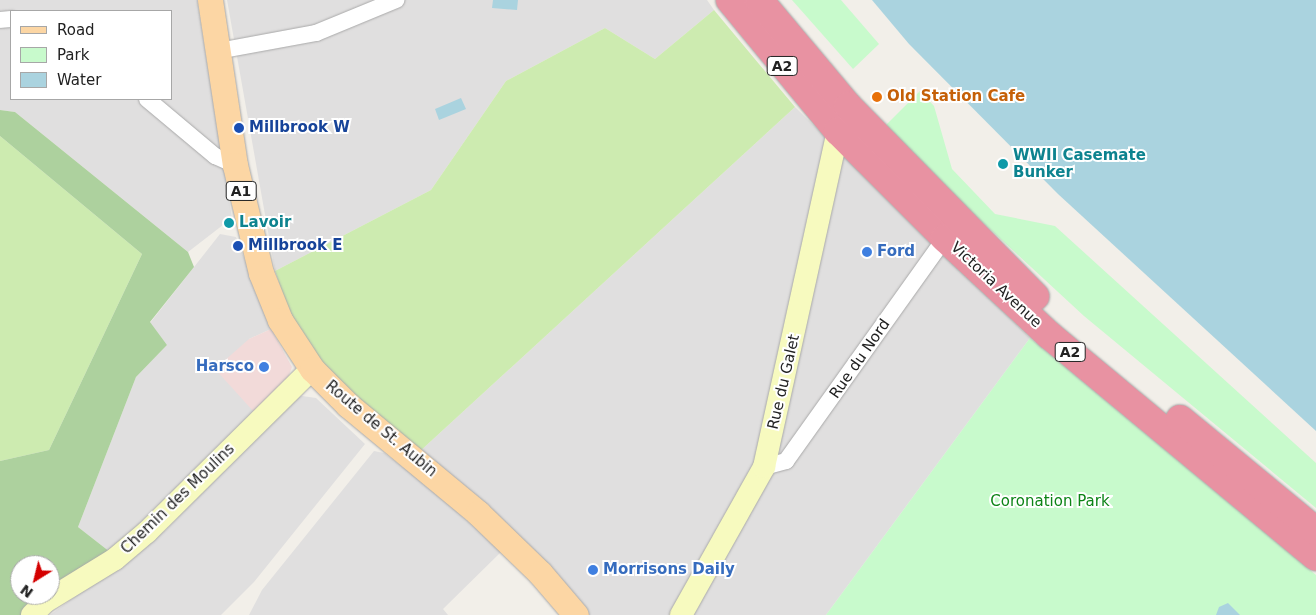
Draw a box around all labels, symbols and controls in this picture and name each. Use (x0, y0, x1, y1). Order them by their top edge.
legend (10, 10, 172, 100)
text: Road (57, 21, 95, 39)
text: Park (57, 46, 89, 64)
road number: A2 (766, 54, 798, 78)
text: Water (57, 71, 101, 89)
place label: Old Station Cafe (887, 88, 1025, 106)
marker: Old Station Cafe (871, 91, 883, 103)
place label: Millbrook W (249, 119, 350, 137)
marker: Millbrook W (233, 122, 245, 134)
place label: WWII Casemate Bunker (1013, 146, 1146, 181)
marker: WWII Casemate Bunker (997, 158, 1009, 170)
road number: A1 (225, 180, 257, 202)
place label: Lavoir (239, 214, 291, 232)
marker: Lavoir (223, 217, 235, 229)
place label: Millbrook E (248, 237, 343, 255)
street label: Victoria Avenue (947, 238, 1045, 332)
marker: Millbrook E (232, 240, 244, 252)
place label: Ford (877, 243, 915, 261)
marker: Ford (861, 246, 873, 258)
street label: Rue du Nord (826, 316, 894, 402)
street label: Rue du Galet (764, 333, 804, 431)
road number: A2 (1054, 341, 1086, 364)
place label: Harsco (196, 358, 254, 376)
marker: Harsco (258, 361, 270, 373)
street label: Route de St. Aubin (322, 377, 440, 481)
street label: Chemin des Moulins (117, 440, 239, 558)
park label: Coronation Park (990, 493, 1110, 511)
north arrow (10, 555, 60, 605)
place label: Morrisons Daily (603, 561, 735, 579)
marker: Morrisons Daily (587, 564, 599, 576)
text: N (17, 581, 36, 601)

